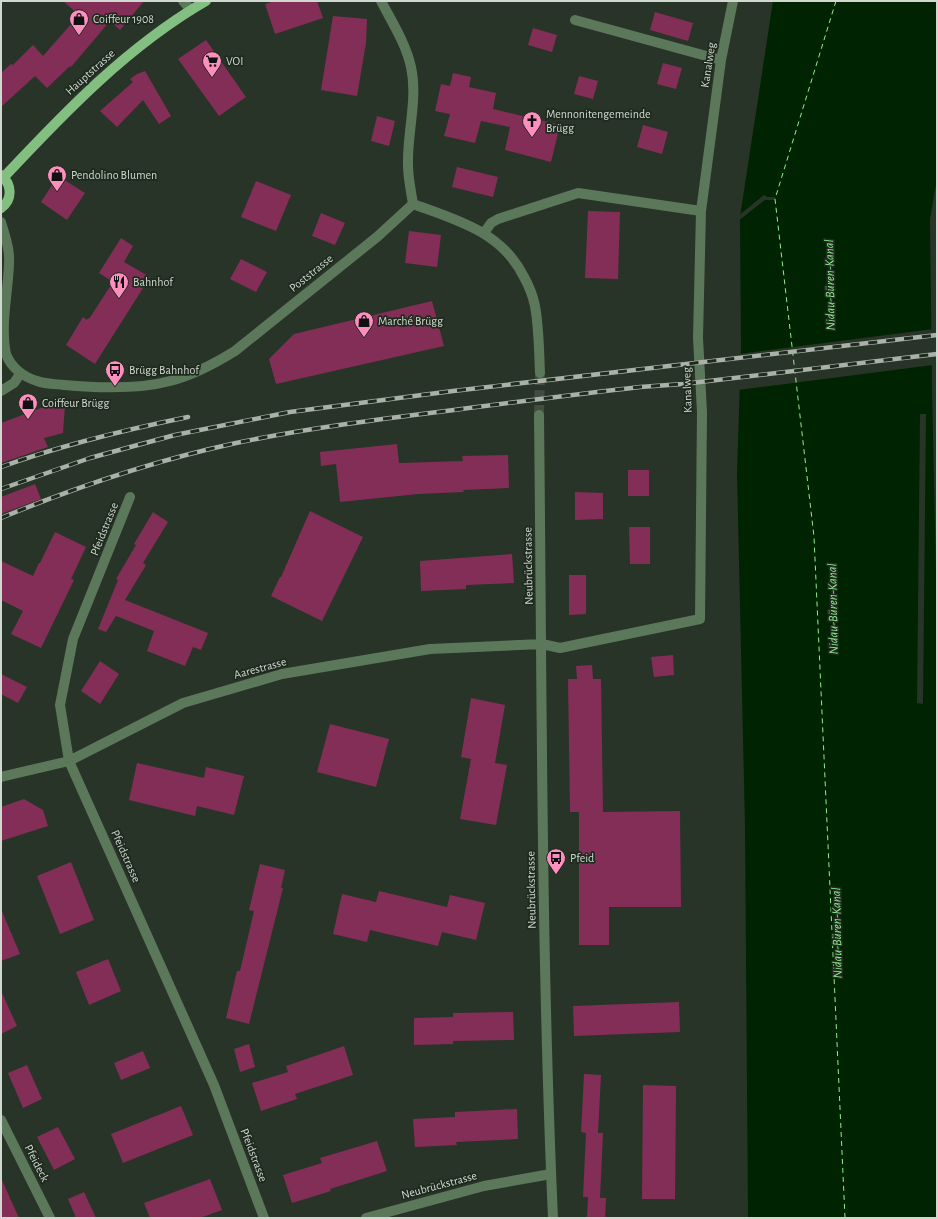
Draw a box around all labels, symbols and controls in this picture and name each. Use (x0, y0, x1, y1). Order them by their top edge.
shop icon: Coiffeur 1908 (68, 8, 90, 36)
place label: Coiffeur 1908 (93, 13, 154, 25)
street label: Kanalweg (698, 41, 718, 89)
street label: Hauptstrasse (63, 47, 117, 97)
supermarket icon: VOI (201, 50, 223, 78)
place label: VOI (226, 55, 243, 67)
place label: Mennonitengemeinde Brügg (546, 108, 651, 134)
church icon: Mennonitengemeinde Brügg (521, 110, 543, 138)
shop icon: Pendolino Blumen (46, 164, 68, 192)
place label: Pendolino Blumen (71, 169, 157, 181)
water label: Nidau-Büren-Kanal (823, 239, 838, 331)
street label: Poststrasse (287, 252, 335, 294)
restaurant icon: Bahnhof (108, 271, 130, 299)
place label: Bahnhof (133, 276, 174, 288)
shop icon: Marché Brügg (353, 310, 375, 338)
place label: Marché Brügg (378, 315, 443, 327)
bus stop icon: Brügg Bahnhof (104, 359, 126, 387)
place label: Brügg Bahnhof (129, 364, 200, 376)
street label: Kanalweg (680, 367, 694, 413)
shop icon: Coiffeur Brügg (17, 392, 39, 420)
place label: Coiffeur Brügg (42, 397, 109, 409)
street label: Pfeidstrasse (88, 501, 120, 557)
street label: Neubrückstrasse (521, 527, 535, 605)
water label: Nidau-Büren-Kanal (826, 563, 841, 655)
street label: Aarestrasse (232, 655, 288, 681)
street label: Pfeidstrasse (109, 828, 143, 884)
bus stop icon: Pfeid (545, 847, 567, 875)
street label: Neubrückstrasse (524, 851, 538, 929)
place label: Pfeid (570, 852, 594, 864)
water label: Nidau-Büren-Kanal (830, 887, 845, 979)
street label: Pfeidstrasse (238, 1127, 270, 1183)
street label: Pfeideck (23, 1142, 52, 1184)
street label: Neubrückstrasse (400, 1169, 478, 1201)

